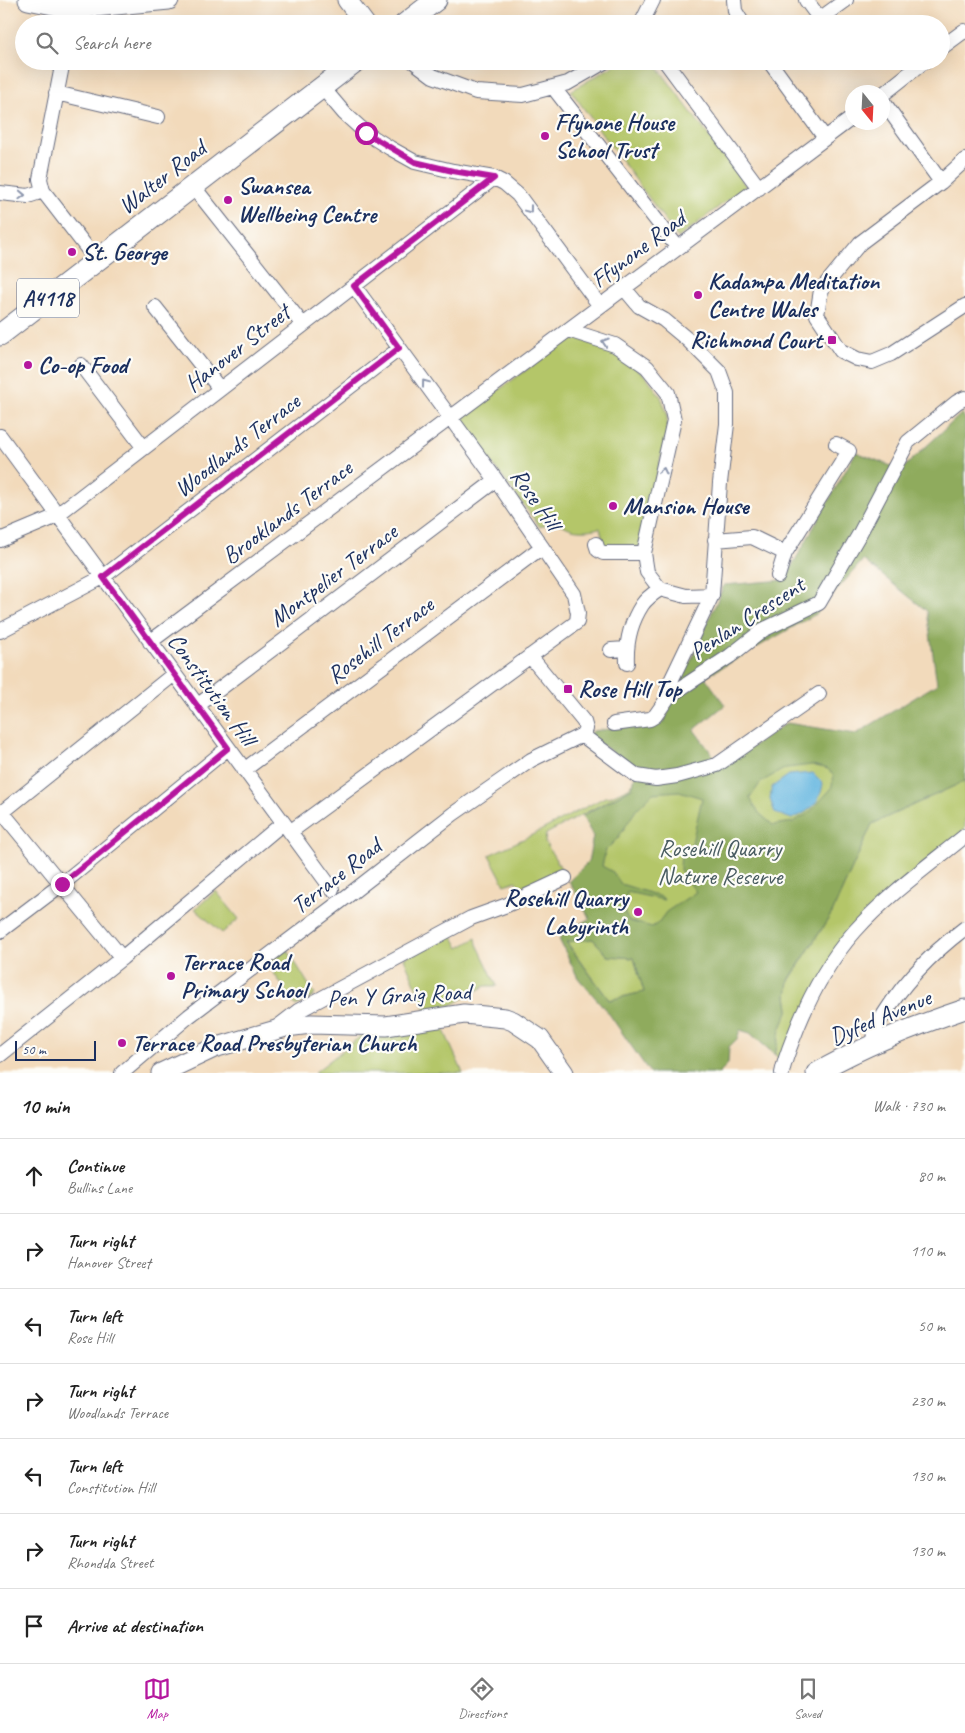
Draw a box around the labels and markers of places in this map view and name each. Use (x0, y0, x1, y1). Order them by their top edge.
place label: Ffynone House School Trust (555, 107, 676, 165)
marker: Ffynone House School Trust (539, 130, 551, 142)
place label: Swansea Wellbeing Centre (238, 171, 378, 229)
marker: Swansea Wellbeing Centre (222, 194, 234, 206)
place label: St. George (82, 237, 169, 267)
marker: St. George (66, 246, 78, 258)
place label: Kadampa Meditation Centre Wales (708, 266, 880, 324)
marker: Kadampa Meditation Centre Wales (692, 289, 704, 301)
place label: Richmond Court (690, 325, 825, 355)
marker: Richmond Court (826, 334, 838, 346)
place label: Co-op Food (38, 350, 132, 380)
marker: Co-op Food (22, 359, 34, 371)
place label: Mansion House (623, 491, 751, 521)
marker: Mansion House (607, 500, 619, 512)
place label: Rose Hill Top (578, 674, 683, 704)
marker: Rose Hill Top (562, 683, 574, 695)
place label: Rosehill Quarry Labyrinth (504, 883, 631, 941)
marker: Rosehill Quarry Labyrinth (632, 906, 644, 918)
place label: Terrace Road Primary School (181, 947, 311, 1005)
marker: Terrace Road Primary School (165, 970, 177, 982)
place label: Terrace Road Presbyterian Church (132, 1028, 417, 1058)
marker: Terrace Road Presbyterian Church (116, 1037, 128, 1049)

